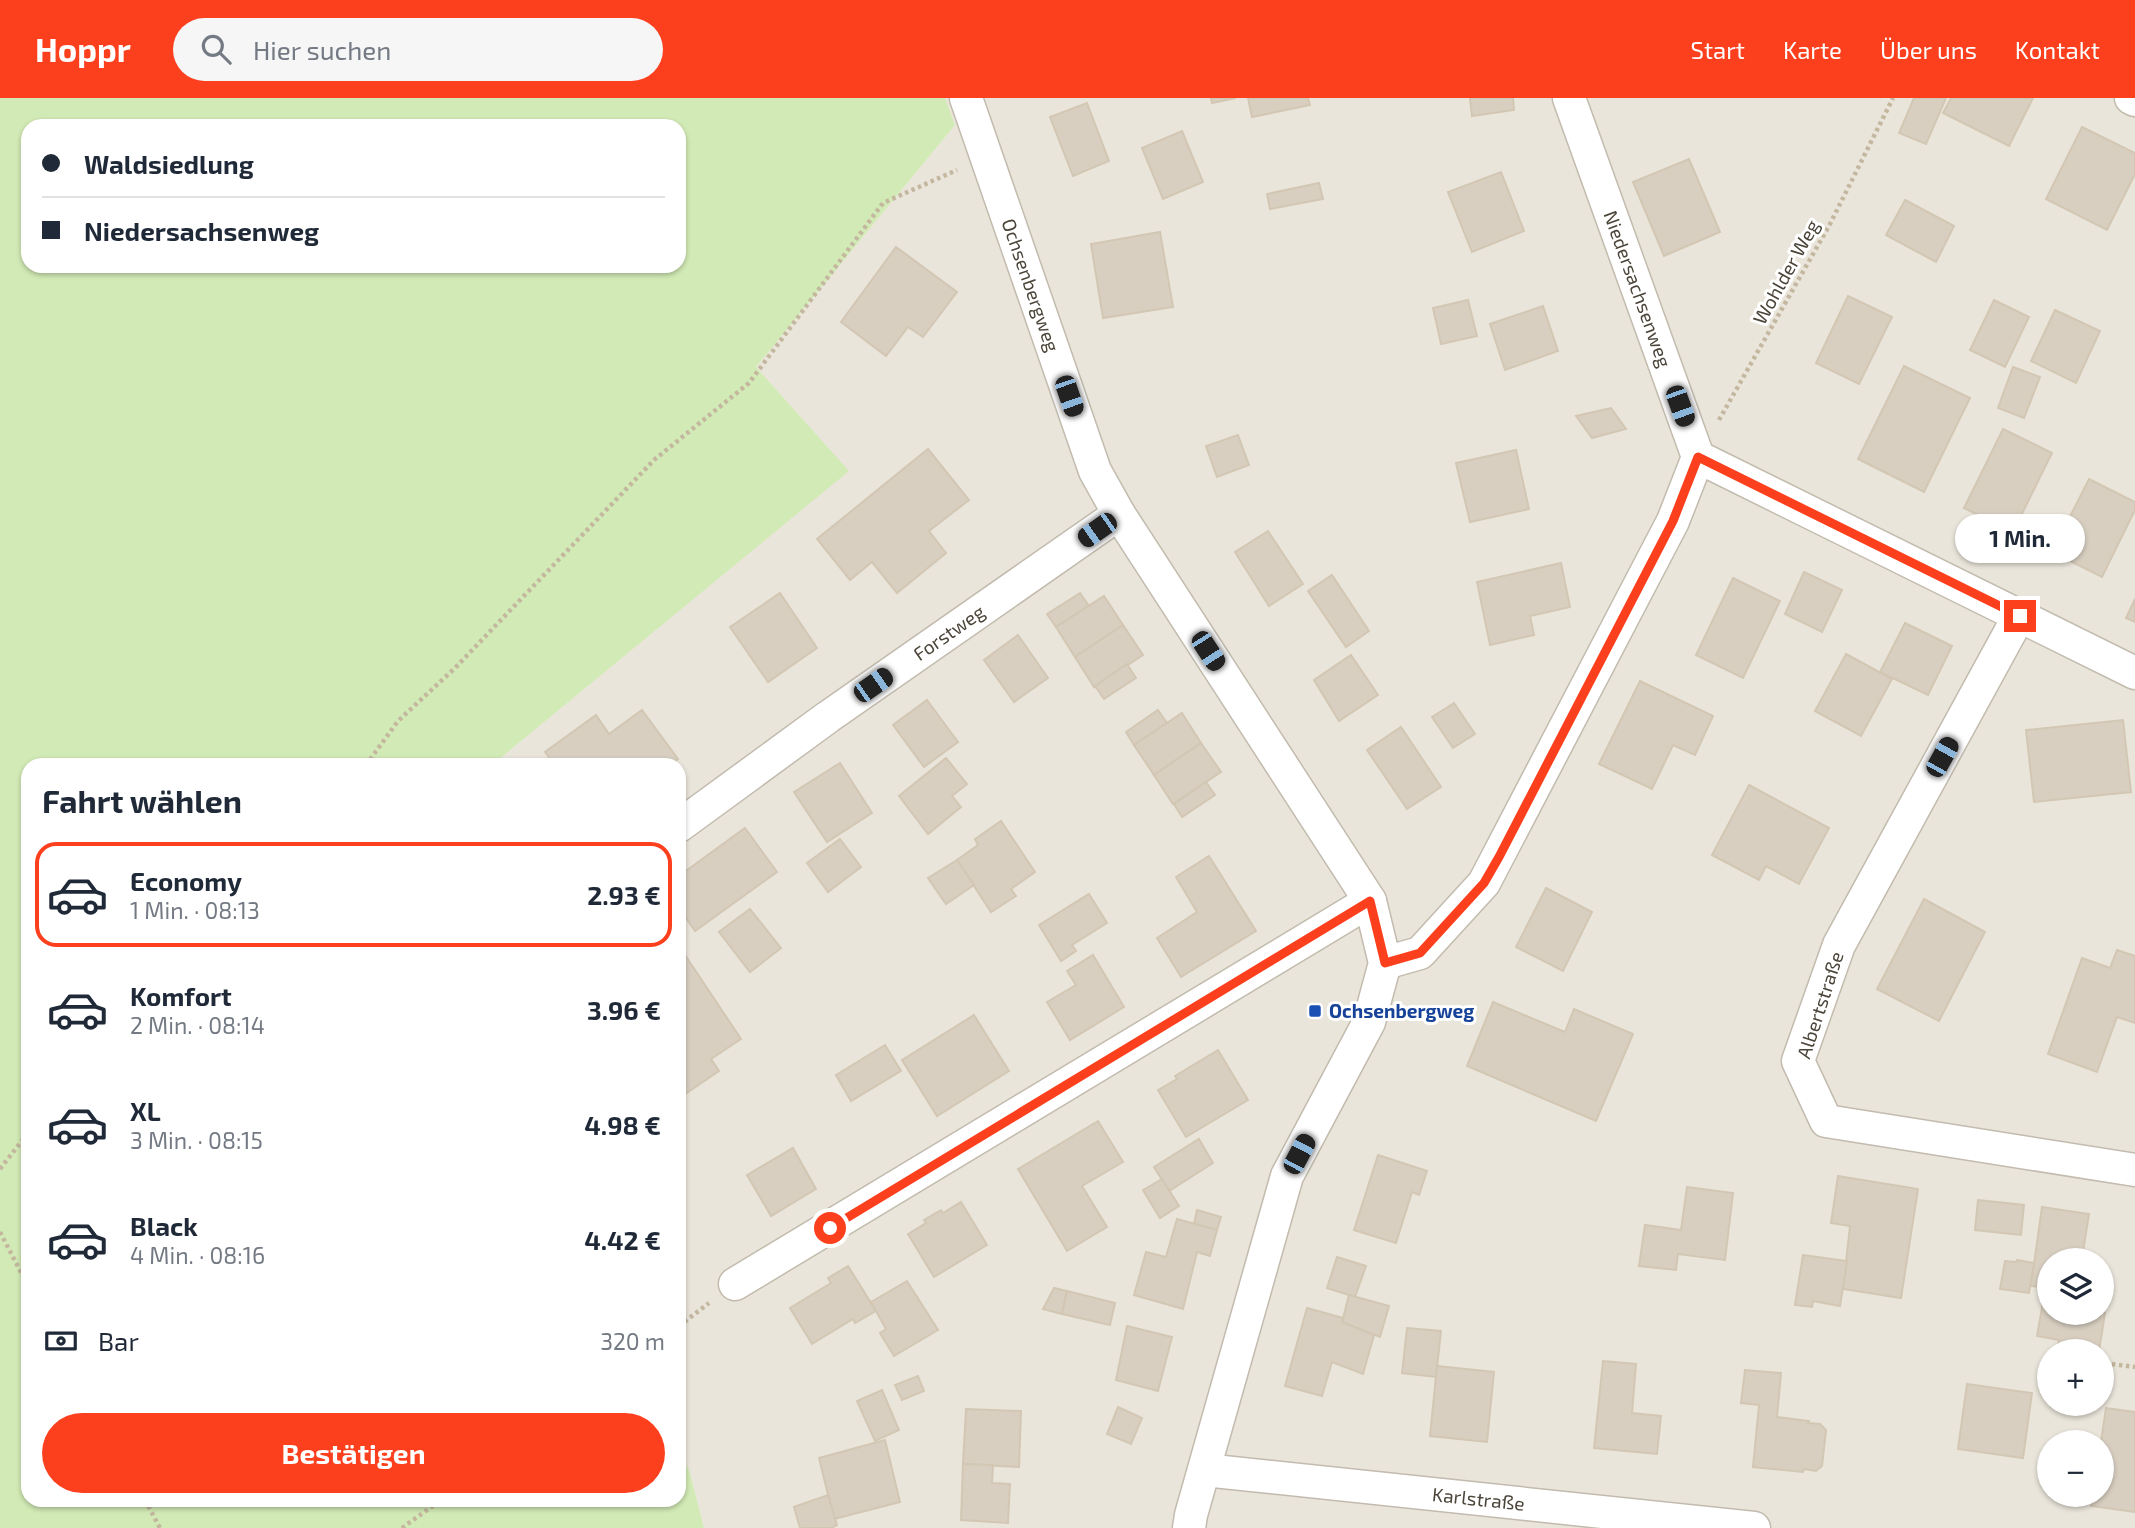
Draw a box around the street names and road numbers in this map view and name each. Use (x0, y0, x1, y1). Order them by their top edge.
street label: Niedersachsenweg (1599, 207, 1677, 371)
street label: Ochsenbergweg (998, 215, 1065, 355)
street label: Wohlder Weg (1747, 215, 1824, 328)
street label: Forstweg (909, 599, 989, 665)
street label: Albertstraße (1791, 948, 1848, 1061)
street label: Karlstraße (1431, 1482, 1526, 1515)

